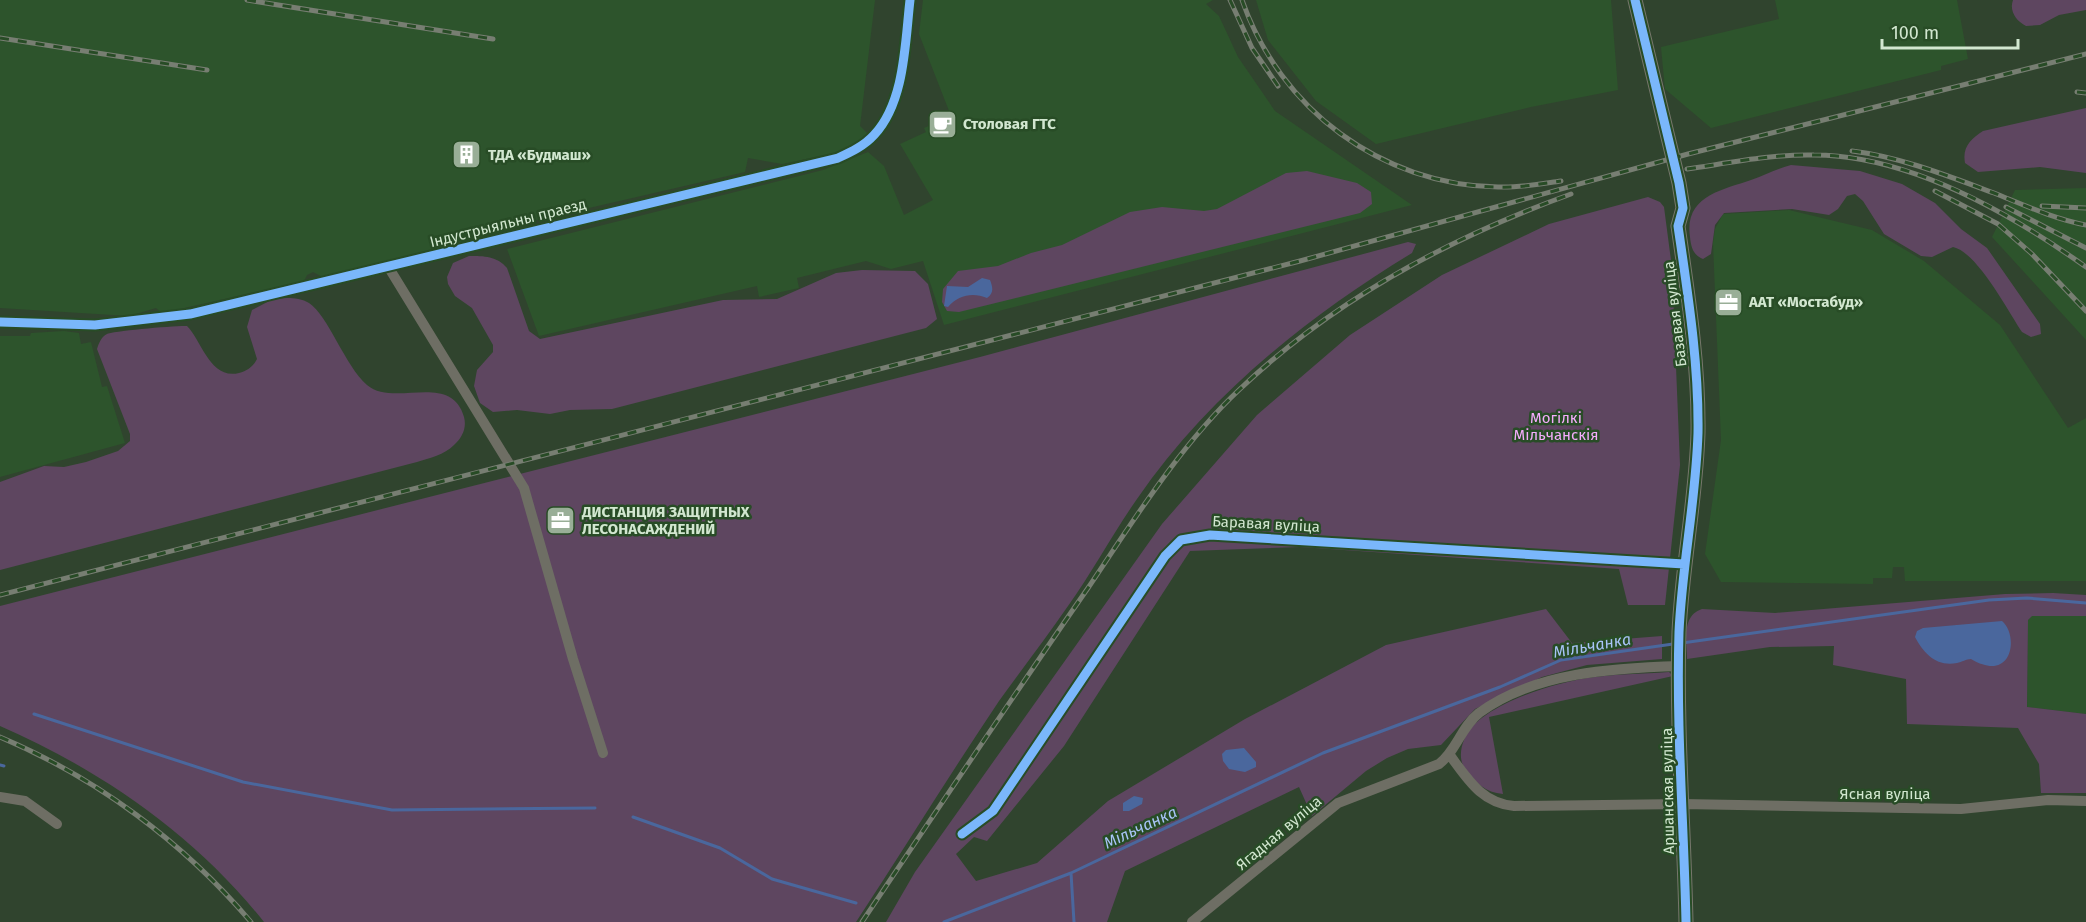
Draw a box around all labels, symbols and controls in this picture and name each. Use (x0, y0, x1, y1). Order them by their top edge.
scale bar (1882, 12, 2018, 50)
text: 100 m (1891, 22, 1939, 44)
cafe icon: Столовая ГТС (926, 108, 958, 140)
place label: Столовая ГТС (963, 115, 1056, 133)
building icon: ТДА «Будмаш» (451, 139, 483, 171)
place label: ТДА «Будмаш» (488, 146, 591, 164)
street label: Індустрыяльны праезд (428, 195, 588, 251)
street label: Базавая вуліца (1660, 260, 1690, 368)
office icon: ААТ «Мостабуд» (1712, 286, 1744, 318)
place label: ААТ «Мостабуд» (1748, 293, 1863, 311)
park label: Могілкі Мільчанскія (1514, 409, 1598, 444)
place label: ДИСТАНЦИЯ ЗАЩИТНЫХ ЛЕСОНАСАЖДЕНИЙ (581, 503, 750, 538)
office icon: ДИСТАНЦИЯ ЗАЩИТНЫХ ЛЕСОНАСАЖДЕНИЙ (545, 505, 577, 537)
street label: Баравая вуліца (1212, 512, 1320, 536)
water label: Мільчанка (1552, 629, 1632, 662)
street label: Аршанская вуліца (1658, 727, 1678, 855)
street label: Ясная вуліца (1840, 785, 1930, 803)
street label: Ягадная вуліца (1233, 792, 1325, 874)
water label: Мільчанка (1101, 802, 1180, 853)

